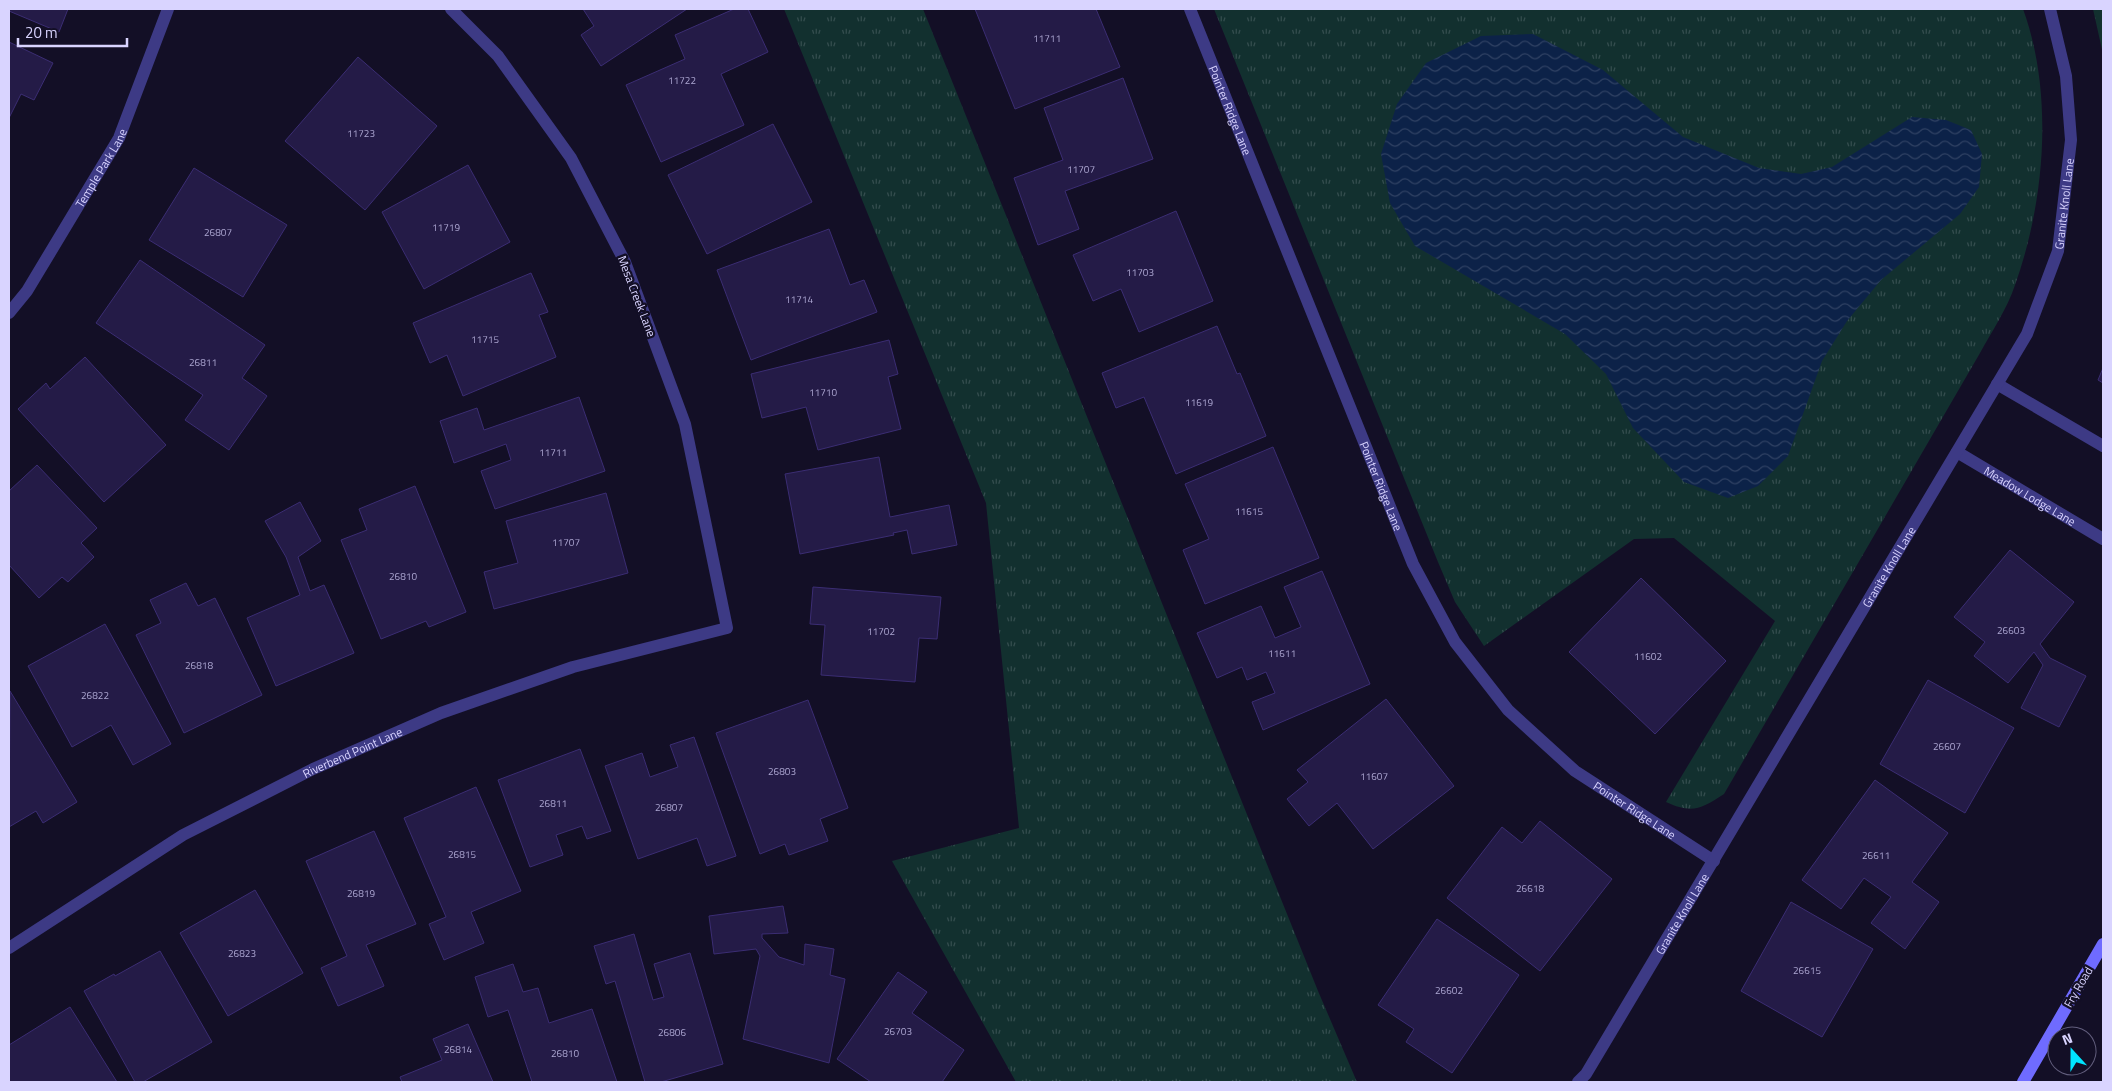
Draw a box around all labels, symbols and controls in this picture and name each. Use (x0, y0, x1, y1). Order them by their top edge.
scale bar (18, 15, 126, 47)
text: 20 m (25, 21, 58, 44)
house number: 11711 (1033, 31, 1061, 46)
street label: Pointer Ridge Lane (1204, 62, 1257, 158)
house number: 11722 (668, 73, 696, 88)
street label: Temple Park Lane (70, 126, 131, 211)
house number: 11723 (347, 126, 375, 141)
street label: Granite Knoll Lane (2049, 157, 2078, 250)
house number: 11707 (1067, 162, 1095, 177)
house number: 11719 (432, 220, 460, 235)
house number: 26807 (204, 225, 232, 240)
street label: Mesa Creek Lane (613, 253, 661, 339)
house number: 11703 (1126, 265, 1154, 280)
house number: 11714 (785, 292, 813, 307)
house number: 11715 (471, 332, 499, 347)
house number: 26811 (189, 355, 217, 370)
house number: 11710 (809, 385, 837, 400)
house number: 11619 (1185, 395, 1213, 410)
street label: Pointer Ridge Lane (1355, 438, 1408, 534)
house number: 11711 (539, 445, 567, 460)
street label: Meadow Lodge Lane (1980, 461, 2080, 530)
house number: 11615 (1235, 504, 1263, 519)
street label: Granite Knoll Lane (1857, 522, 1920, 611)
house number: 11707 (552, 535, 580, 550)
house number: 26810 (389, 569, 417, 584)
house number: 26603 (1997, 623, 2025, 638)
house number: 11702 (867, 624, 895, 639)
house number: 11611 (1268, 646, 1296, 661)
house number: 11602 (1634, 649, 1662, 664)
house number: 26818 (185, 658, 213, 673)
house number: 26822 (81, 688, 109, 703)
street label: Riverbend Point Lane (299, 722, 405, 782)
house number: 26607 (1933, 739, 1961, 754)
house number: 26803 (768, 764, 796, 779)
house number: 11607 (1360, 769, 1388, 784)
street label: Pointer Ridge Lane (1590, 776, 1680, 844)
house number: 26811 (539, 796, 567, 811)
house number: 26807 (655, 800, 683, 815)
house number: 26815 (448, 847, 476, 862)
house number: 26611 (1862, 848, 1890, 863)
street label: Granite Knoll Lane (1650, 869, 1713, 958)
house number: 26618 (1516, 881, 1544, 896)
house number: 26819 (347, 886, 375, 901)
house number: 26823 (228, 946, 256, 961)
house number: 26615 (1793, 963, 1821, 978)
street label: Fry Road (2059, 963, 2097, 1011)
house number: 26602 (1435, 983, 1463, 998)
house number: 26703 (884, 1024, 912, 1039)
house number: 26806 (658, 1025, 686, 1040)
north arrow (2047, 1026, 2097, 1076)
text: N (2059, 1027, 2075, 1050)
house number: 26814 (444, 1042, 472, 1057)
house number: 26810 (551, 1046, 579, 1061)

